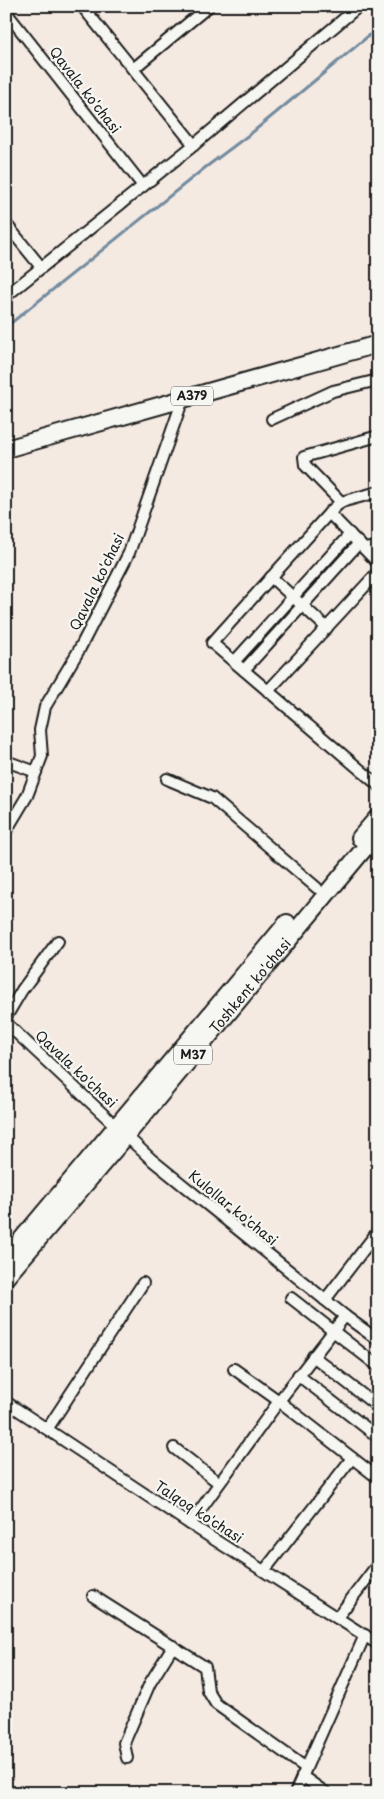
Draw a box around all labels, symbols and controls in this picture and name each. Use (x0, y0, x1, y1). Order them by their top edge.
street label: Qavala ko'chasi (45, 42, 126, 138)
road number: A379 (171, 386, 213, 406)
street label: Qavala ko'chasi (64, 530, 129, 634)
street label: Toshkent ko'chasi (204, 934, 296, 1038)
street label: Qavala ko'chasi (31, 1025, 122, 1112)
road number: M37 (174, 1046, 212, 1064)
street label: Kulollar ko'chasi (184, 1165, 283, 1250)
street label: Talqoq ko'chasi (151, 1475, 247, 1548)

